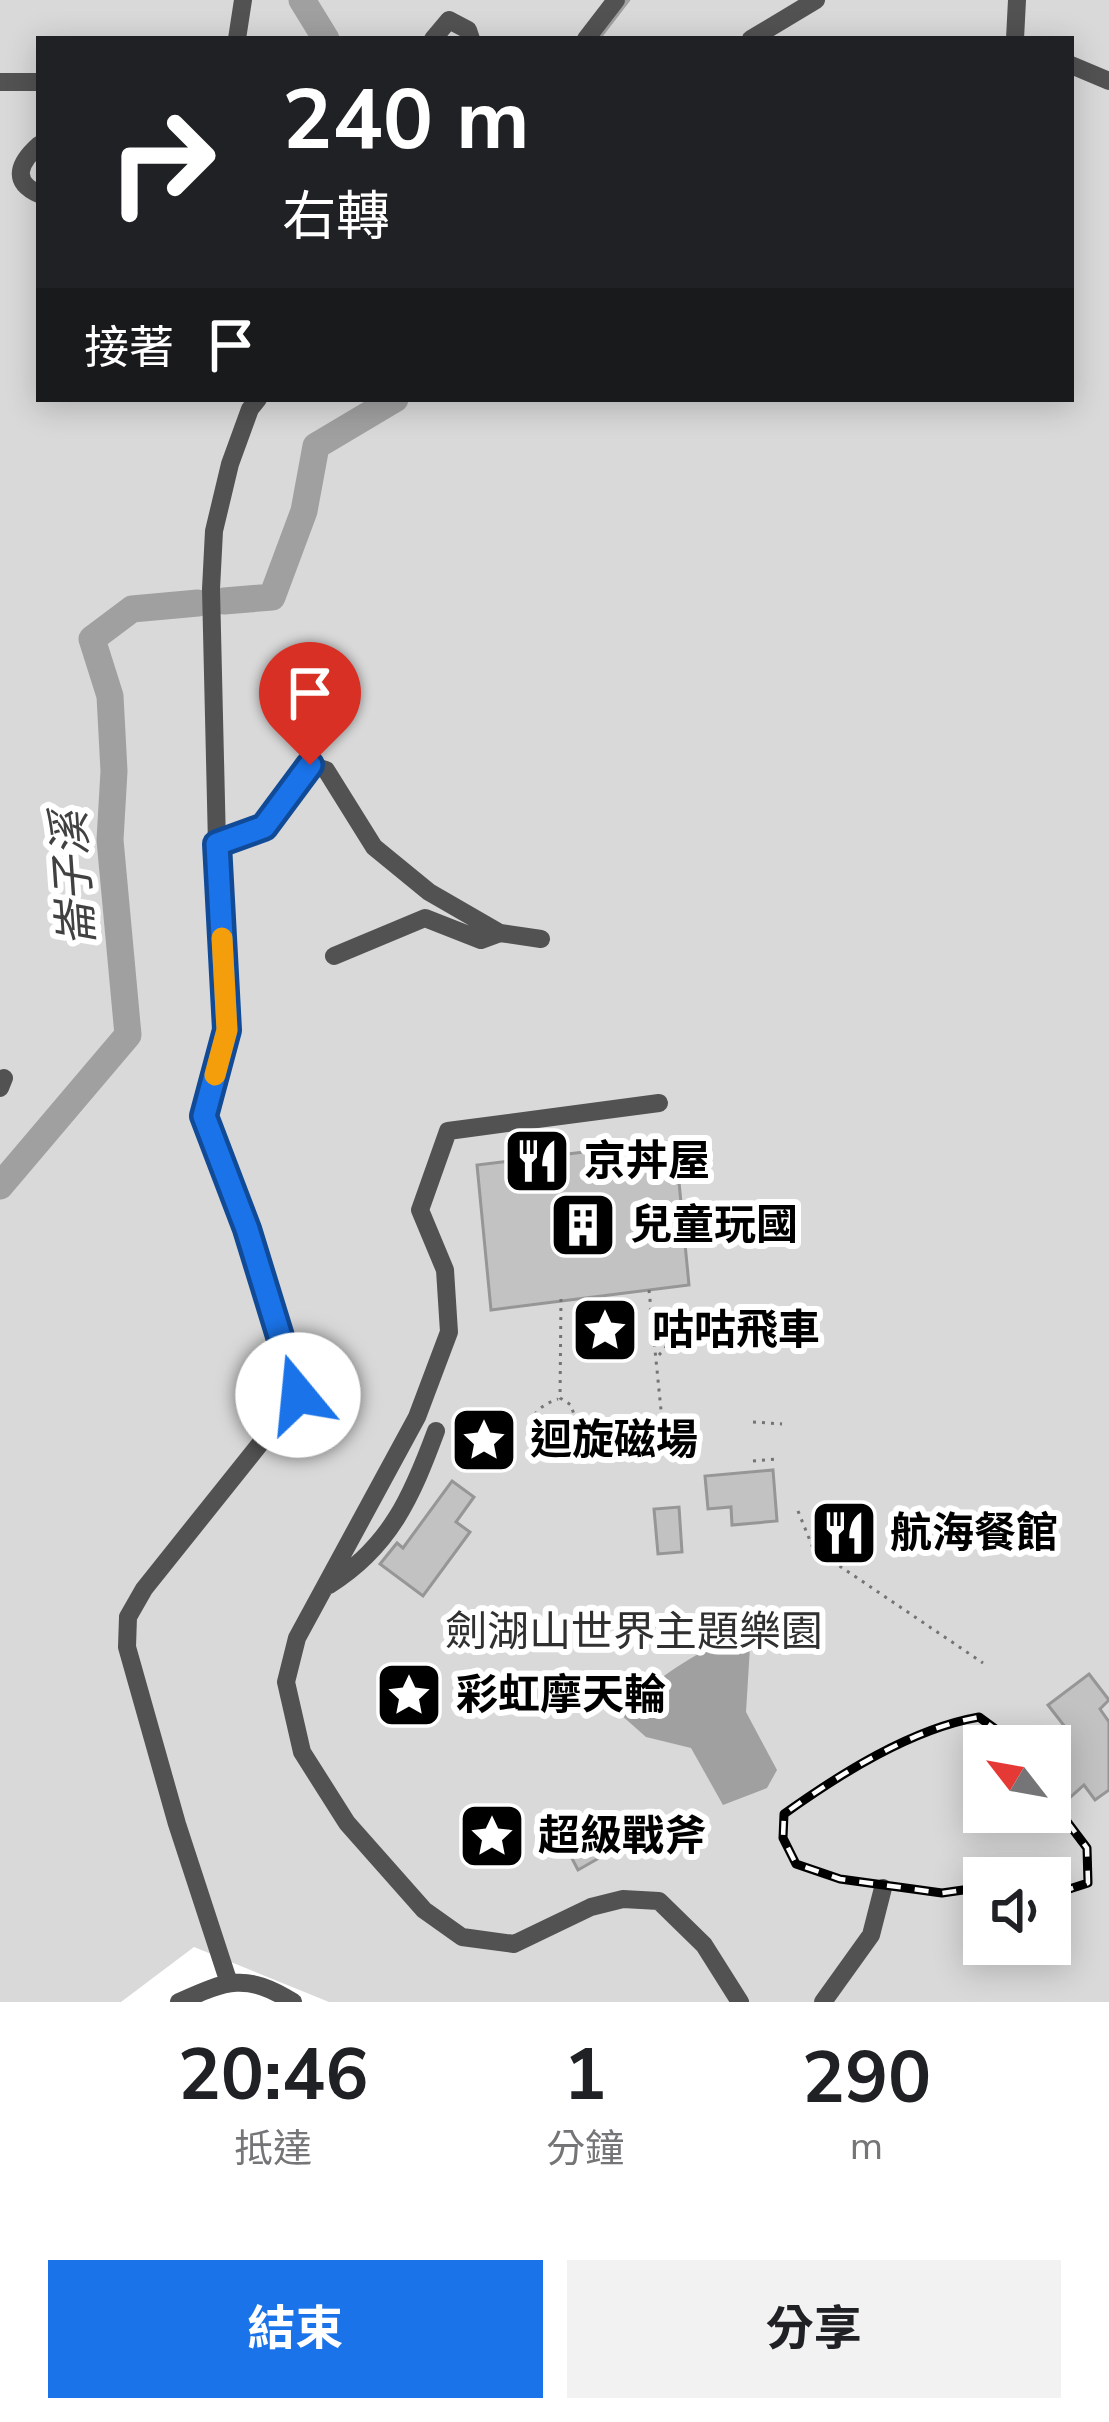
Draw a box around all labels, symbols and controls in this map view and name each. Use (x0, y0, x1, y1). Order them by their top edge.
text: 240 m (282, 63, 530, 178)
icon: right (84, 84, 240, 240)
text: 右轉 (282, 180, 390, 254)
icon: arrive (198, 312, 264, 378)
text: 接著 (84, 318, 174, 379)
pin (259, 642, 361, 765)
icon: arrive (277, 660, 343, 726)
water label: 崙子溪 (38, 804, 109, 948)
restaurant icon: 京丼屋 (502, 1126, 572, 1196)
place label: 京丼屋 (584, 1133, 710, 1190)
building icon: 兒童玩國 (548, 1190, 618, 1260)
place label: 兒童玩國 (630, 1197, 798, 1254)
place icon: 咕咕飛車 (570, 1295, 640, 1365)
place label: 咕咕飛車 (652, 1302, 820, 1359)
position arrow (235, 1332, 361, 1458)
place icon: 迴旋磁場 (449, 1405, 519, 1475)
place label: 迴旋磁場 (530, 1412, 698, 1469)
restaurant icon: 航海餐館 (809, 1498, 879, 1568)
place label: 航海餐館 (890, 1505, 1058, 1562)
park label: 劍湖山世界主題樂園 (445, 1604, 823, 1661)
place icon: 彩虹摩天輪 (374, 1660, 444, 1730)
place label: 彩虹摩天輪 (456, 1667, 666, 1724)
north arrow (963, 1725, 1071, 1833)
map controls (963, 1725, 1071, 1965)
place icon: 超級戰斧 (457, 1801, 527, 1871)
place label: 超級戰斧 (538, 1808, 706, 1865)
button: sound (963, 1857, 1071, 1965)
text: 20:46 (178, 2026, 368, 2124)
text: 1 (563, 2026, 607, 2124)
text: 290 (802, 2029, 931, 2127)
text: m (850, 2120, 883, 2173)
text: 抵達 (234, 2123, 312, 2176)
text: 分鐘 (546, 2123, 624, 2176)
button: 結束 (48, 2260, 543, 2398)
button: 分享 (567, 2260, 1061, 2398)

